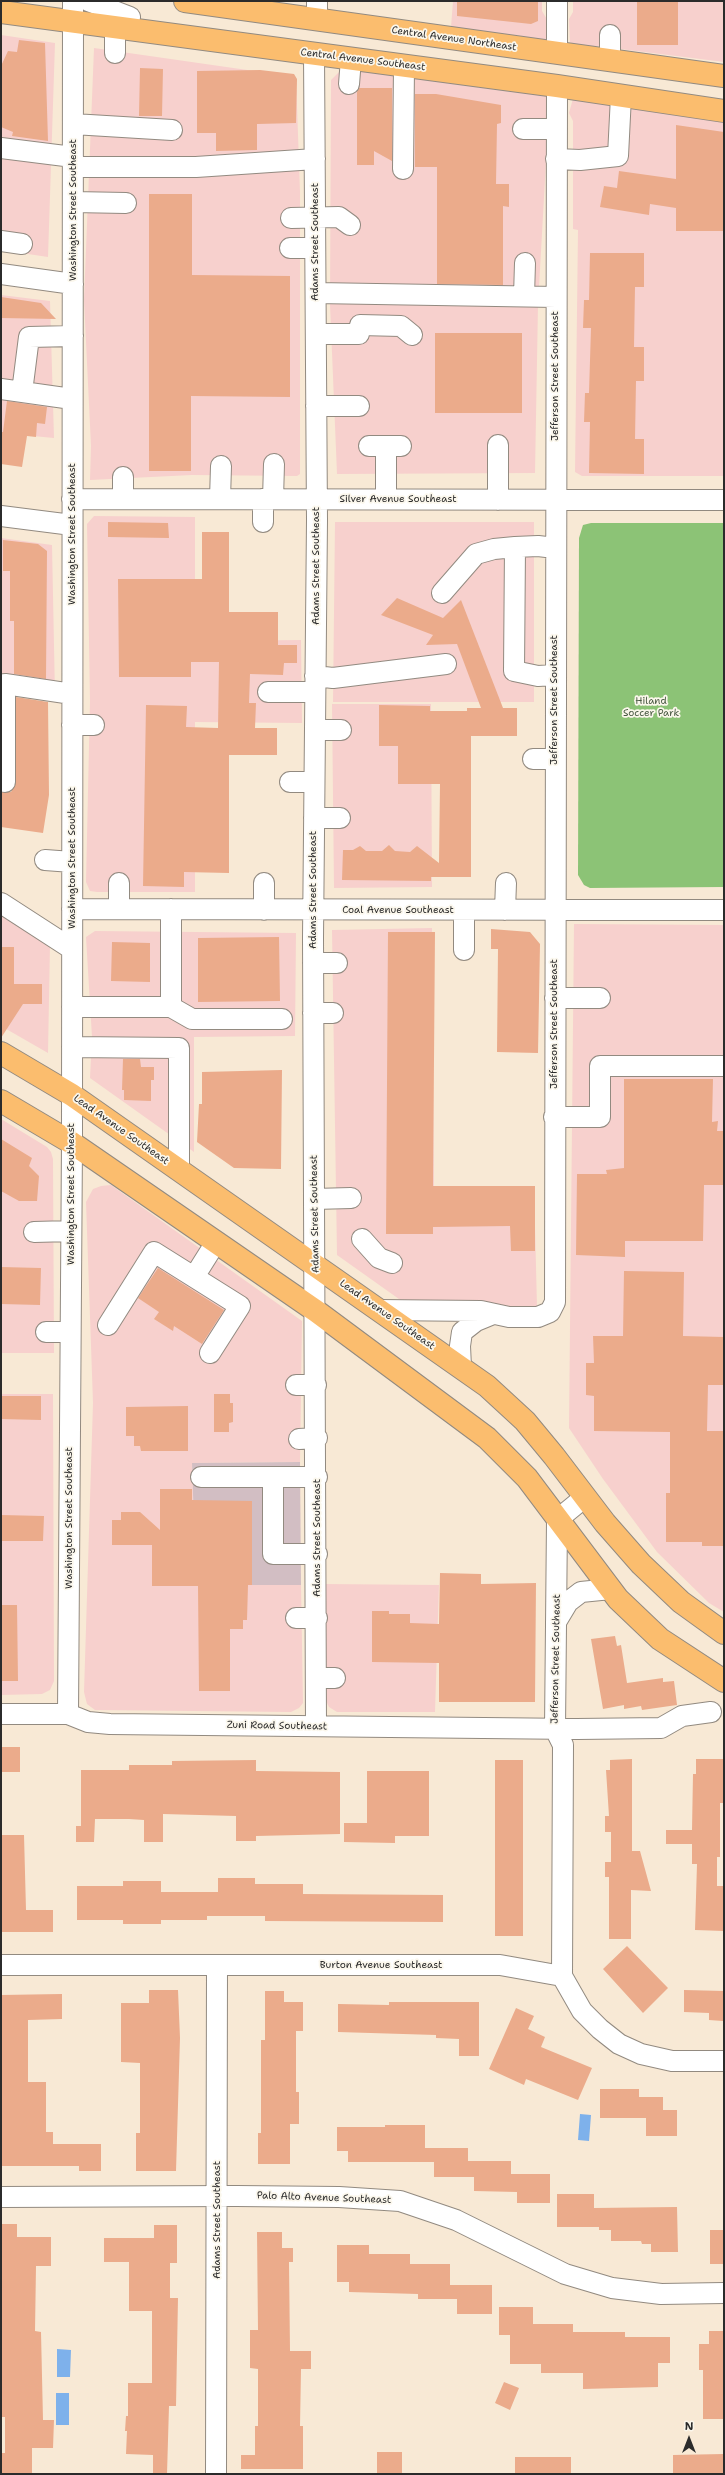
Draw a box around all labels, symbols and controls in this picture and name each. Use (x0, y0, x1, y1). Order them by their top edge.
street label: Central Avenue Northeast (391, 24, 517, 54)
street label: Central Avenue Southeast (300, 46, 426, 74)
street label: Washington Street Southeast (67, 139, 79, 281)
street label: Adams Street Southeast (309, 183, 321, 301)
street label: Jefferson Street Southeast (549, 311, 561, 441)
street label: Washington Street Southeast (66, 463, 78, 605)
street label: Silver Avenue Southeast (339, 493, 457, 505)
street label: Adams Street Southeast (310, 507, 322, 625)
street label: Jefferson Street Southeast (548, 635, 560, 765)
park label: Hiland Soccer Park (623, 695, 679, 718)
street label: Washington Street Southeast (66, 787, 78, 929)
street label: Adams Street Southeast (307, 831, 319, 949)
street label: Coal Avenue Southeast (342, 904, 454, 916)
street label: Jefferson Street Southeast (548, 959, 560, 1089)
street label: Lead Avenue Southeast (71, 1092, 171, 1168)
street label: Washington Street Southeast (65, 1123, 77, 1265)
street label: Adams Street Southeast (308, 1155, 322, 1273)
street label: Lead Avenue Southeast (337, 1277, 437, 1353)
street label: Washington Street Southeast (63, 1447, 75, 1589)
street label: Adams Street Southeast (311, 1479, 323, 1597)
street label: Jefferson Street Southeast (549, 1594, 563, 1724)
street label: Zuni Road Southeast (227, 1719, 327, 1733)
street label: Burton Avenue Southeast (320, 1959, 442, 1971)
street label: Adams Street Southeast (211, 2161, 223, 2279)
street label: Palo Alto Avenue Southeast (257, 2190, 391, 2206)
north arrow (669, 2419, 709, 2459)
text: N (685, 2419, 693, 2434)

